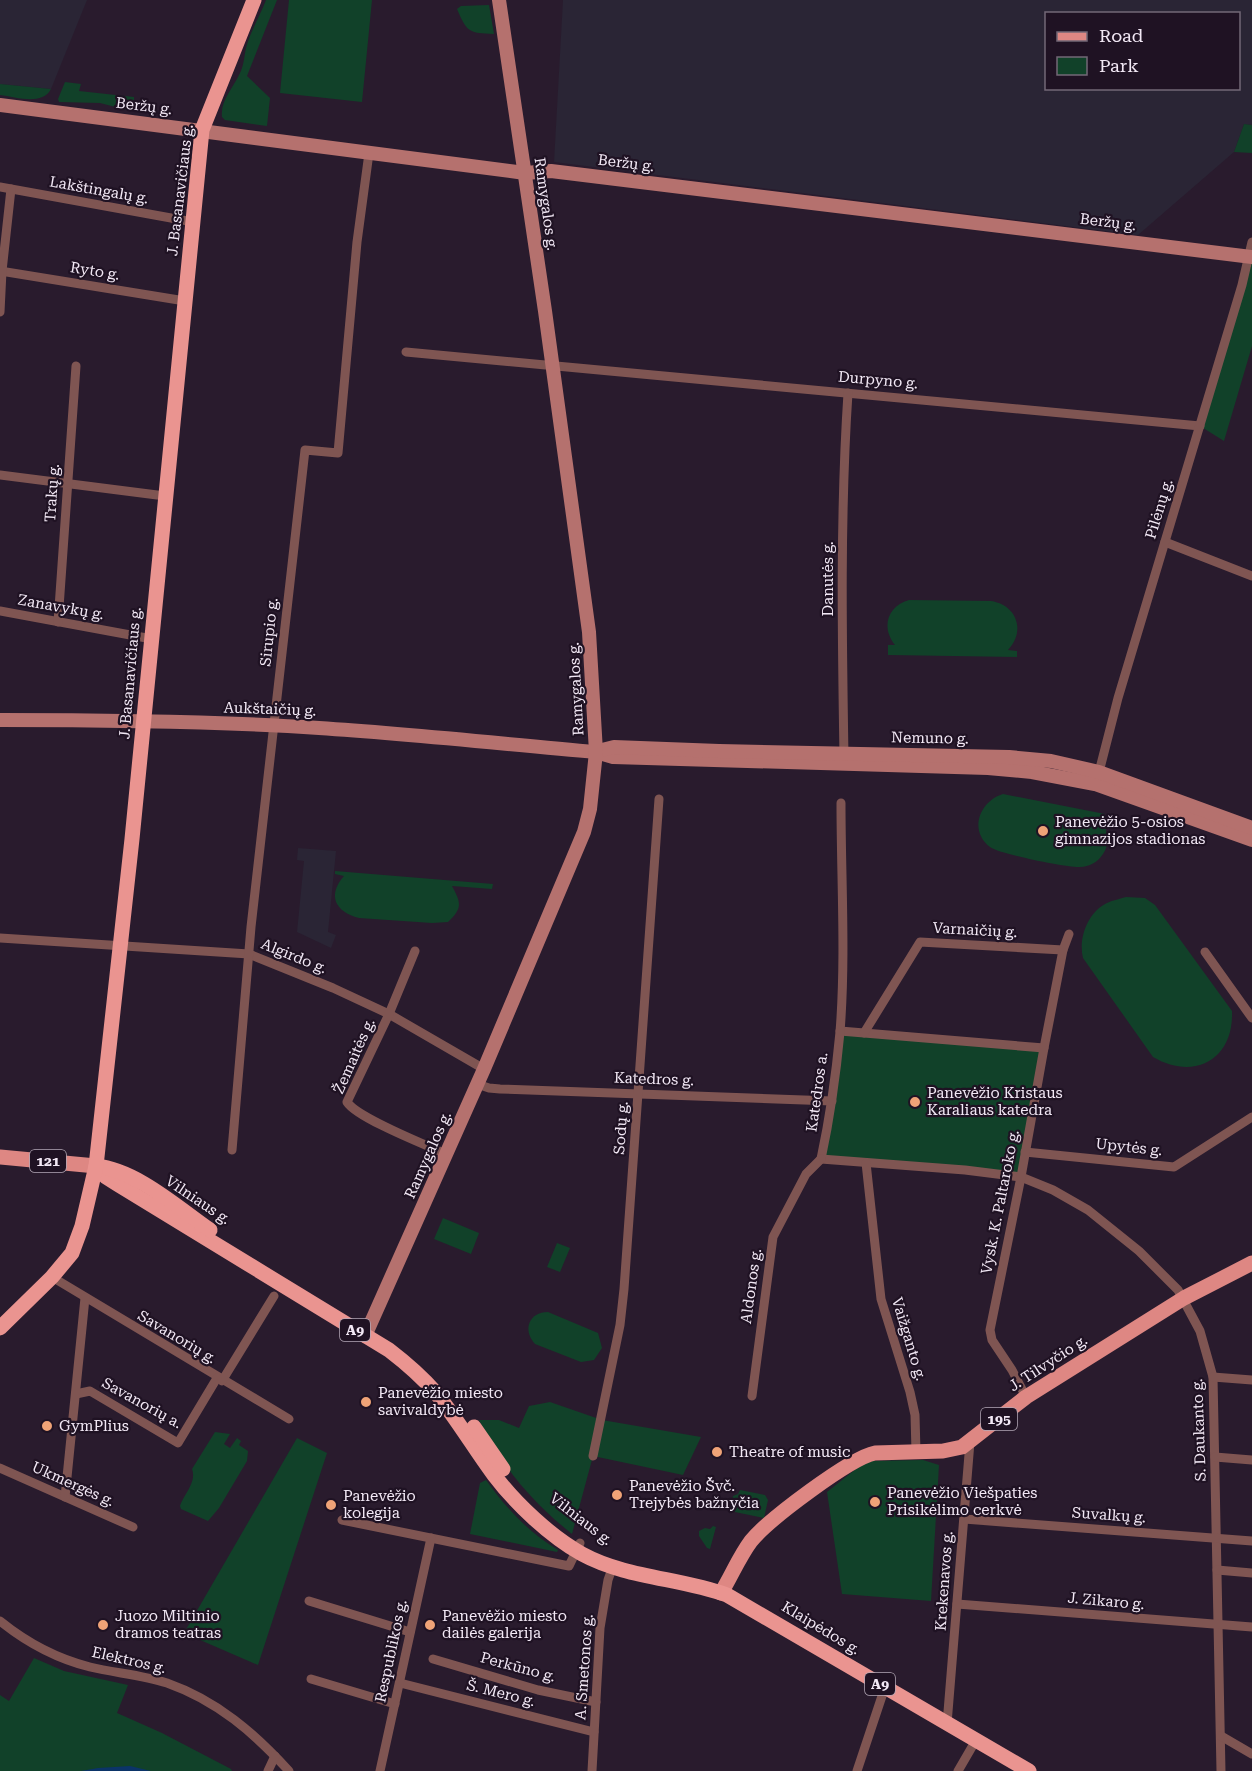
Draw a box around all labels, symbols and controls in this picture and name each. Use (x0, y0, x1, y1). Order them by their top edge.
legend (1045, 12, 1240, 90)
text: Road (1099, 25, 1144, 46)
text: Park (1099, 55, 1139, 76)
street label: Beržų g. (115, 94, 173, 118)
street label: J. Basanavičiaus g. (163, 123, 197, 257)
street label: Beržų g. (597, 151, 655, 175)
street label: Ramygalos g. (531, 156, 561, 252)
street label: Lakštingalų g. (48, 172, 150, 208)
street label: Beržų g. (1079, 210, 1137, 234)
street label: Ryto g. (69, 258, 121, 284)
street label: Durpyno g. (837, 368, 919, 392)
street label: Trakų g. (41, 463, 63, 523)
street label: Pilėnų g. (1141, 477, 1177, 541)
street label: Danutės g. (819, 541, 837, 617)
street label: Zanavykų g. (16, 591, 106, 623)
street label: Sirupio g. (256, 597, 282, 667)
street label: J. Basanavičiaus g. (115, 606, 145, 740)
street label: Ramygalos g. (565, 642, 587, 736)
street label: Aukštaičių g. (223, 698, 317, 720)
street label: Nemuno g. (891, 728, 969, 748)
place label: Panevėžio 5-osios gimnazijos stadionas (1055, 813, 1205, 848)
marker: Panevėžio 5-osios gimnazijos stadionas (1036, 824, 1050, 838)
street label: Varnaičių g. (932, 919, 1018, 941)
street label: Algirdo g. (259, 935, 329, 977)
street label: Žemaitės g. (329, 1015, 379, 1097)
street label: Katedros a. (803, 1051, 831, 1133)
street label: Katedros g. (614, 1069, 694, 1089)
place label: Panevėžio Kristaus Karaliaus katedra (927, 1084, 1063, 1119)
marker: Panevėžio Kristaus Karaliaus katedra (908, 1095, 922, 1109)
street label: Sodų g. (610, 1101, 632, 1155)
street label: Ramygalos g. (401, 1109, 455, 1201)
street label: Vysk. K. Paltaroko g. (977, 1128, 1023, 1276)
street label: Upytės g. (1095, 1135, 1163, 1159)
road number: 121 (30, 1150, 66, 1172)
street label: Vilniaus g. (162, 1172, 234, 1228)
street label: Aldonos g. (737, 1247, 765, 1325)
street label: Vaižganto g. (888, 1295, 930, 1383)
street label: Savanorių g. (134, 1306, 220, 1368)
road number: A9 (340, 1319, 370, 1341)
street label: J. Tilvyčio g. (1005, 1331, 1091, 1395)
street label: Savanorių a. (99, 1374, 185, 1432)
street label: S. Daukanto g. (1188, 1378, 1210, 1482)
place label: Panevėžio miesto savivaldybė (378, 1384, 503, 1419)
marker: Panevėžio miesto savivaldybė (359, 1395, 373, 1409)
road number: 195 (981, 1408, 1017, 1430)
place label: GymPlius (59, 1417, 129, 1435)
marker: GymPlius (40, 1419, 54, 1433)
place label: Theatre of music (729, 1443, 850, 1461)
marker: Theatre of music (710, 1445, 724, 1459)
street label: Ukmergės g. (29, 1458, 117, 1510)
place label: Panevėžio Švč. Trejybės bažnyčia (629, 1477, 759, 1512)
place label: Panevėžio Viešpaties Prisikėlimo cerkvė (887, 1484, 1037, 1519)
place label: Panevėžio kolegija (343, 1487, 416, 1522)
marker: Panevėžio Švč. Trejybės bažnyčia (610, 1488, 624, 1502)
street label: Vilniaus g. (546, 1489, 616, 1549)
marker: Panevėžio Viešpaties Prisikėlimo cerkvė (868, 1495, 882, 1509)
marker: Panevėžio kolegija (324, 1498, 338, 1512)
street label: Suvalkų g. (1071, 1503, 1147, 1527)
street label: Krekenavos g. (932, 1530, 956, 1632)
street label: J. Zikaro g. (1067, 1589, 1145, 1613)
street label: Respublikos g. (371, 1598, 411, 1704)
street label: Klaipėdos g. (779, 1598, 863, 1658)
place label: Juozo Miltinio dramos teatras (115, 1607, 221, 1642)
place label: Panevėžio miesto dailės galerija (442, 1607, 567, 1642)
street label: A. Smetonos g. (571, 1613, 597, 1721)
marker: Juozo Miltinio dramos teatras (96, 1618, 110, 1632)
marker: Panevėžio miesto dailės galerija (423, 1618, 437, 1632)
street label: Elektros g. (90, 1643, 168, 1677)
street label: Perkūno g. (478, 1648, 558, 1686)
road number: A9 (865, 1673, 895, 1695)
street label: Š. Mero g. (465, 1676, 537, 1710)

